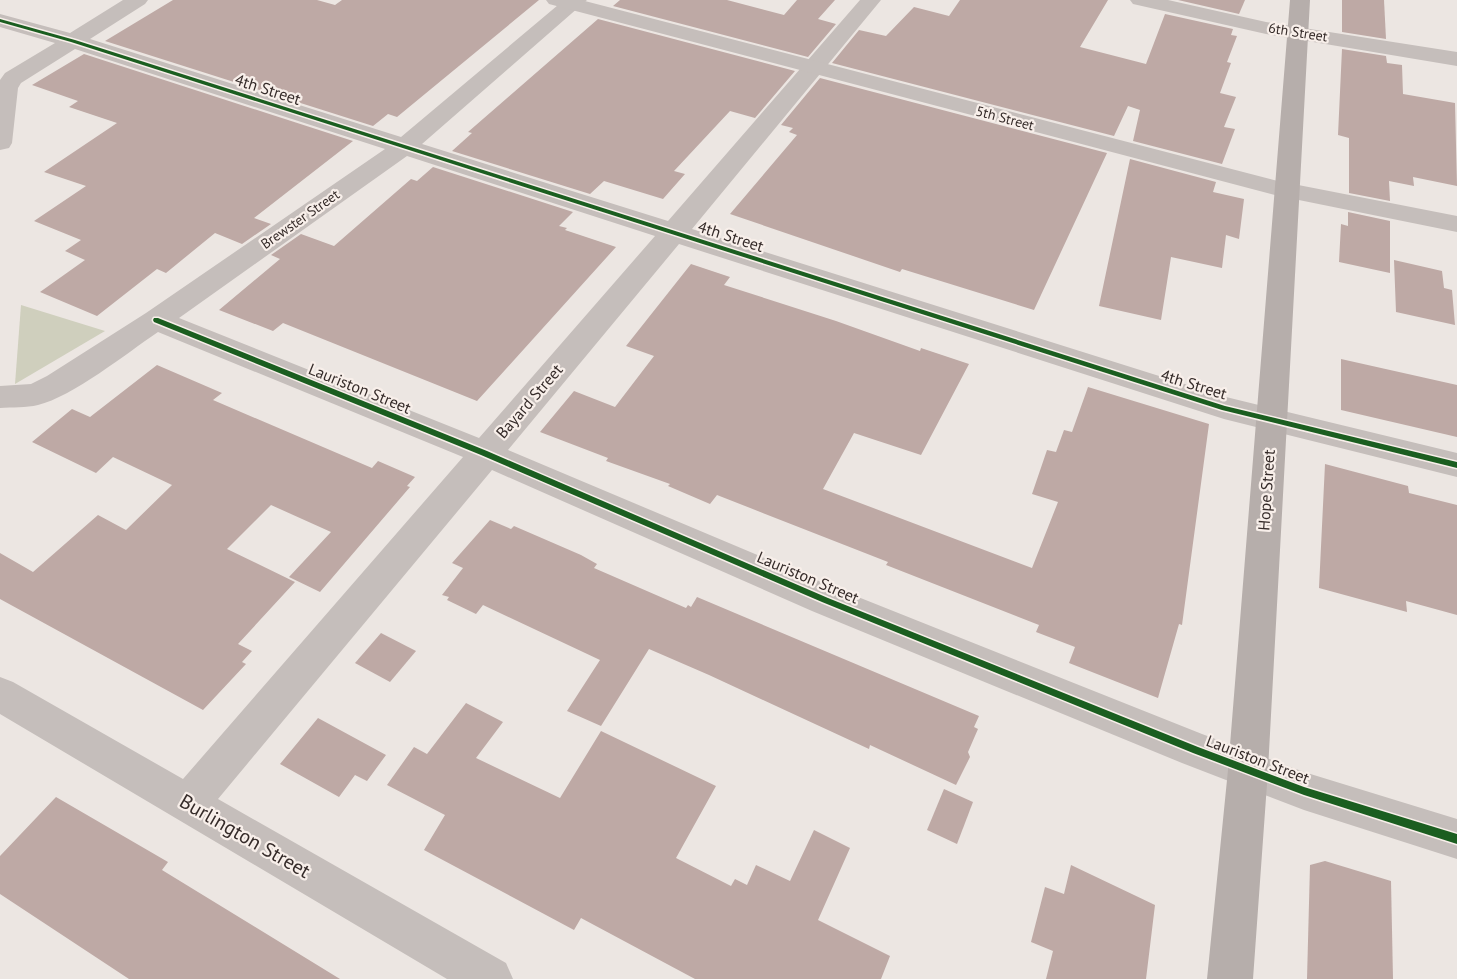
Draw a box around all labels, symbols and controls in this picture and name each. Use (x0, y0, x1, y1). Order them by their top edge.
street label: 6th Street (1267, 18, 1329, 46)
street label: 4th Street (233, 69, 304, 109)
street label: 5th Street (974, 102, 1036, 134)
street label: Brewster Street (257, 185, 343, 253)
street label: 4th Street (696, 216, 767, 256)
street label: Lauriston Street (306, 358, 415, 418)
street label: Bayard Street (491, 359, 567, 442)
street label: 4th Street (1159, 364, 1230, 404)
street label: Hope Street (1253, 448, 1279, 531)
street label: Lauriston Street (754, 547, 862, 608)
street label: Lauriston Street (1204, 730, 1313, 788)
street label: Burlington Street (175, 788, 315, 884)

